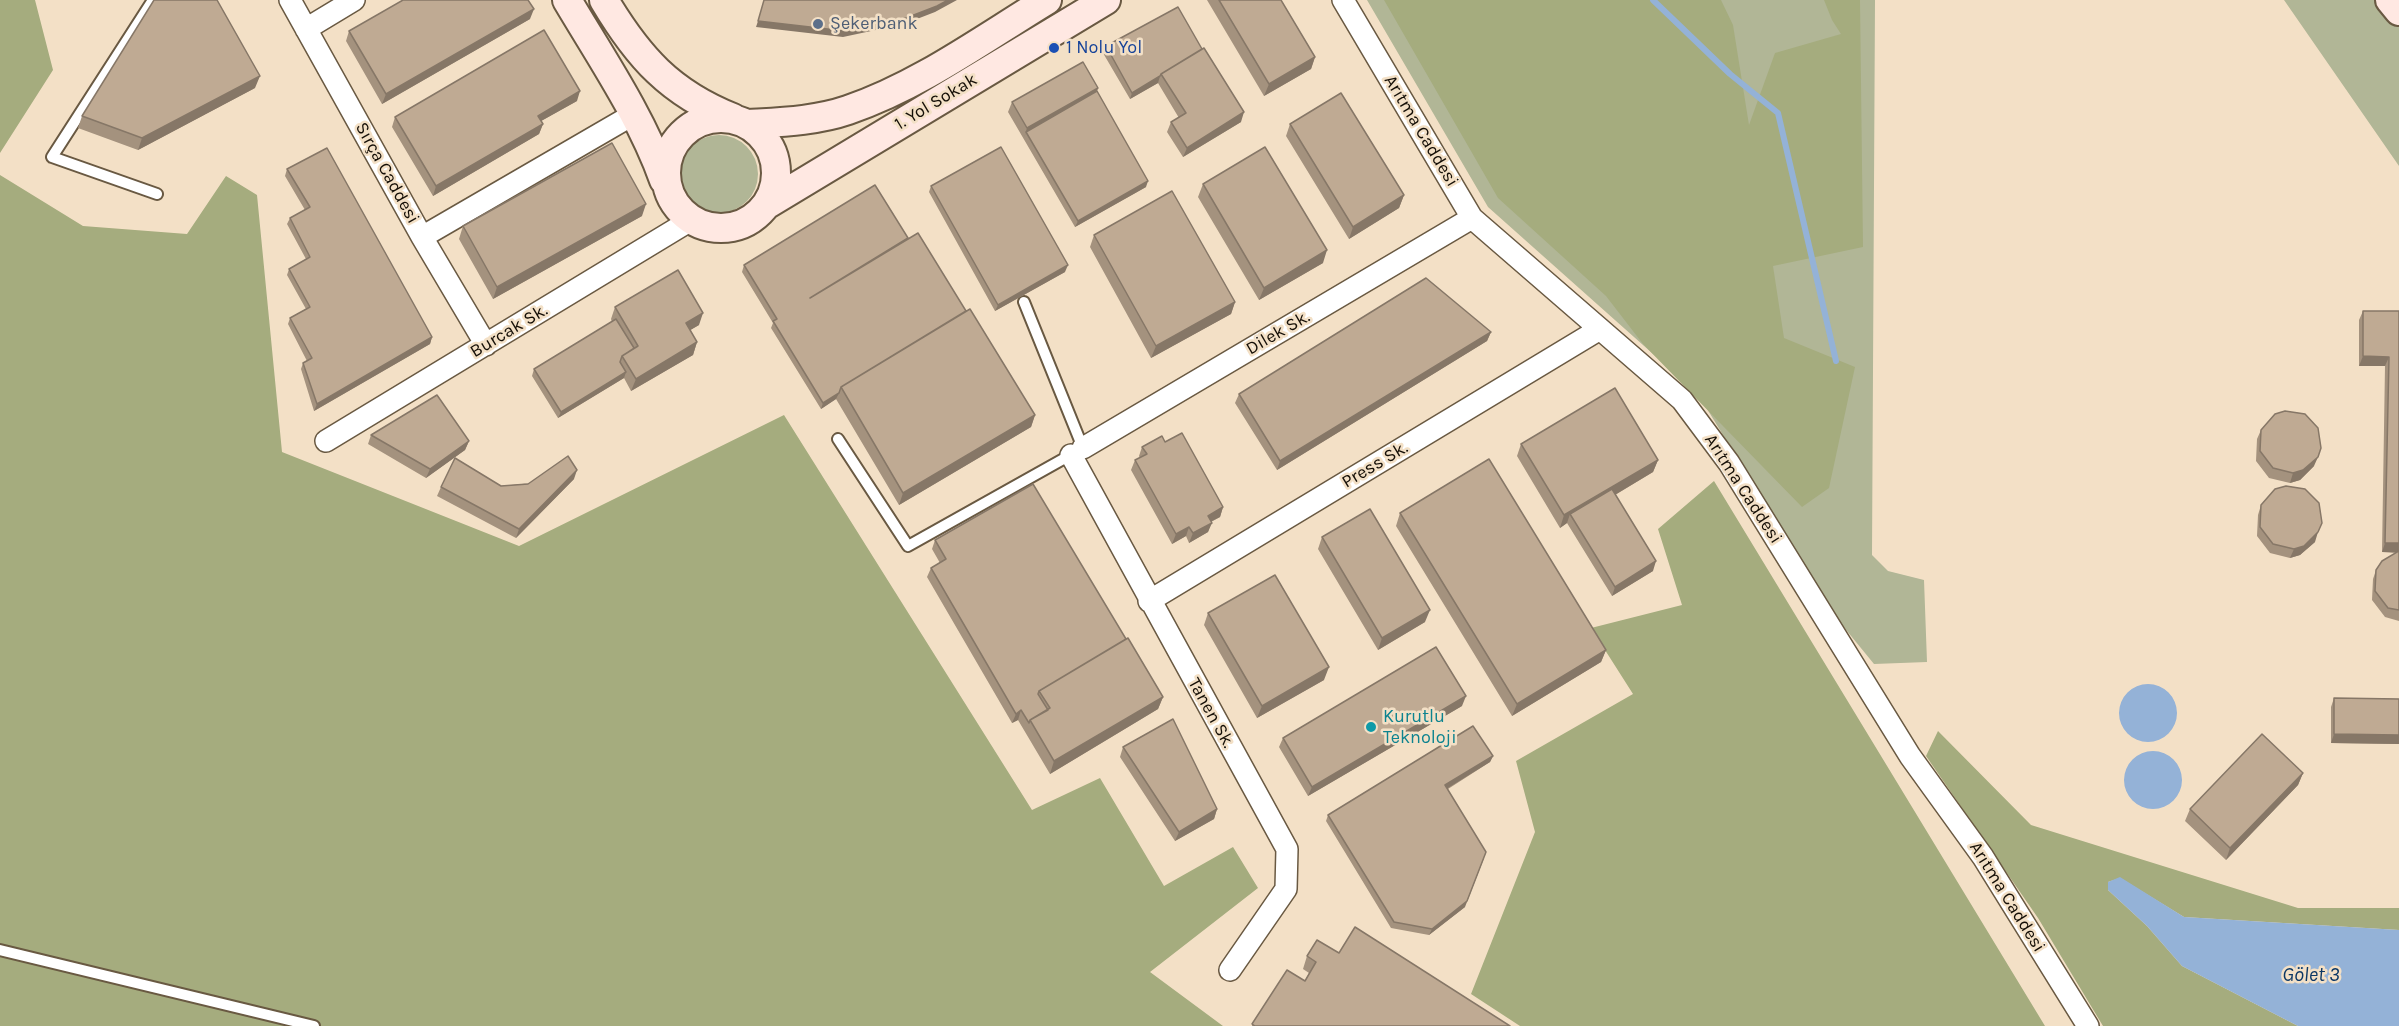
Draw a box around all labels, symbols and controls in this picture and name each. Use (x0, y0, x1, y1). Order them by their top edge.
place label: Şekerbank (830, 13, 918, 35)
marker: Şekerbank (811, 17, 825, 31)
place label: 1 Nolu Yol (1066, 37, 1142, 59)
marker: 1 Nolu Yol (1047, 41, 1061, 55)
street label: 1. Yol Sokak (891, 69, 981, 135)
street label: Arıtma Caddesi (1379, 71, 1463, 191)
street label: Sırça Caddesi (350, 119, 424, 227)
street label: Burcak Sk. (466, 299, 552, 363)
street label: Dilek Sk. (1242, 306, 1314, 360)
street label: Arıtma Caddesi (1700, 430, 1786, 548)
street label: Press Sk. (1338, 437, 1412, 493)
street label: Tanen Sk. (1183, 674, 1239, 752)
place label: Kurutlu Teknoloji (1383, 706, 1457, 748)
marker: Kurutlu Teknoloji (1364, 720, 1378, 734)
street label: Arıtma Caddesi (1964, 838, 2050, 956)
water label: Gölet 3 (2282, 963, 2340, 987)

